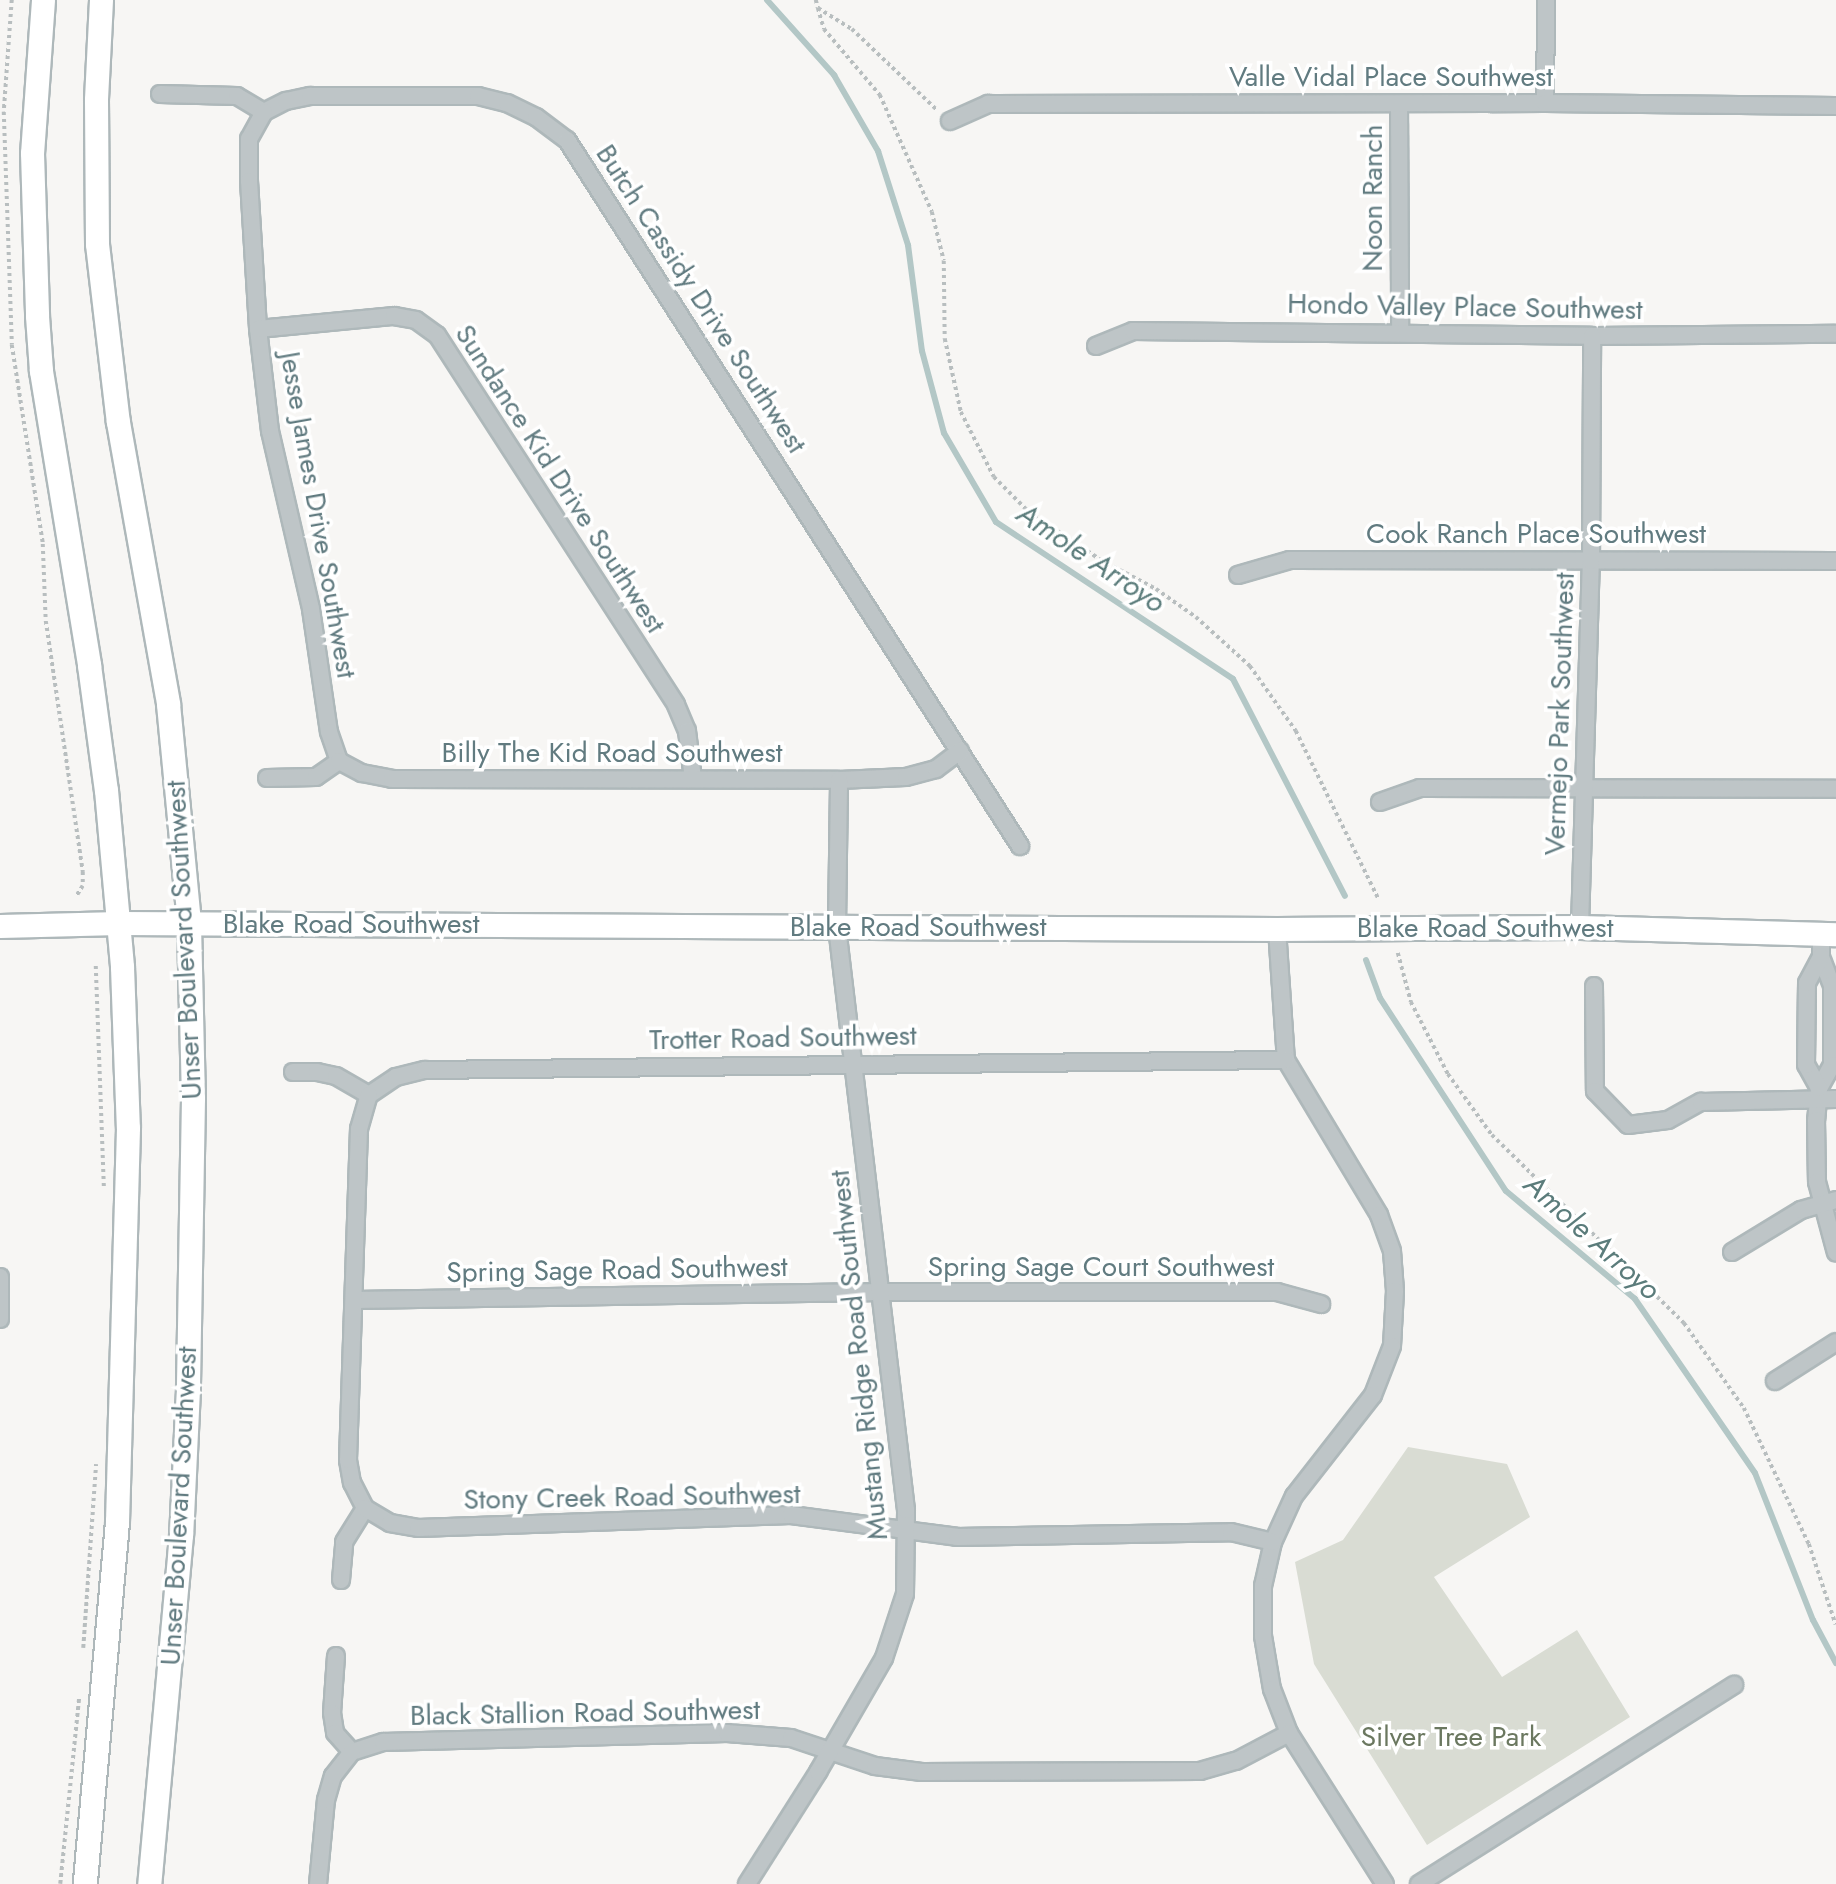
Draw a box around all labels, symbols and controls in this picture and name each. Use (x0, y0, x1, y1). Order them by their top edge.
street label: Valle Vidal Place Southwest (1229, 60, 1553, 94)
street label: Noon Ranch (1356, 124, 1390, 272)
street label: Butch Cassidy Drive Southwest (589, 138, 813, 460)
street label: Hondo Valley Place Southwest (1287, 287, 1643, 327)
street label: Sundance Kid Drive Southwest (448, 319, 672, 639)
street label: Jesse James Drive Southwest (273, 349, 363, 681)
water label: Amole Arroyo (1010, 495, 1172, 621)
street label: Cook Ranch Place Southwest (1366, 517, 1706, 551)
street label: Vermejo Park Southwest (1538, 572, 1582, 856)
street label: Billy The Kid Road Southwest (442, 736, 782, 770)
street label: Unser Boulevard Southwest (159, 780, 209, 1100)
street label: Blake Road Southwest (223, 907, 479, 941)
street label: Blake Road Southwest (790, 910, 1046, 944)
street label: Blake Road Southwest (1357, 911, 1613, 945)
street label: Trotter Road Southwest (649, 1019, 917, 1057)
water label: Amole Arroyo (1516, 1166, 1668, 1308)
street label: Mustang Ridge Road Southwest (823, 1168, 895, 1542)
street label: Spring Sage Road Southwest (446, 1250, 788, 1290)
street label: Spring Sage Court Southwest (928, 1250, 1274, 1284)
street label: Unser Boulevard Southwest (154, 1346, 204, 1666)
street label: Stony Creek Road Southwest (463, 1477, 801, 1517)
street label: Black Stallion Road Southwest (410, 1693, 760, 1733)
park label: Silver Tree Park (1361, 1720, 1541, 1754)

